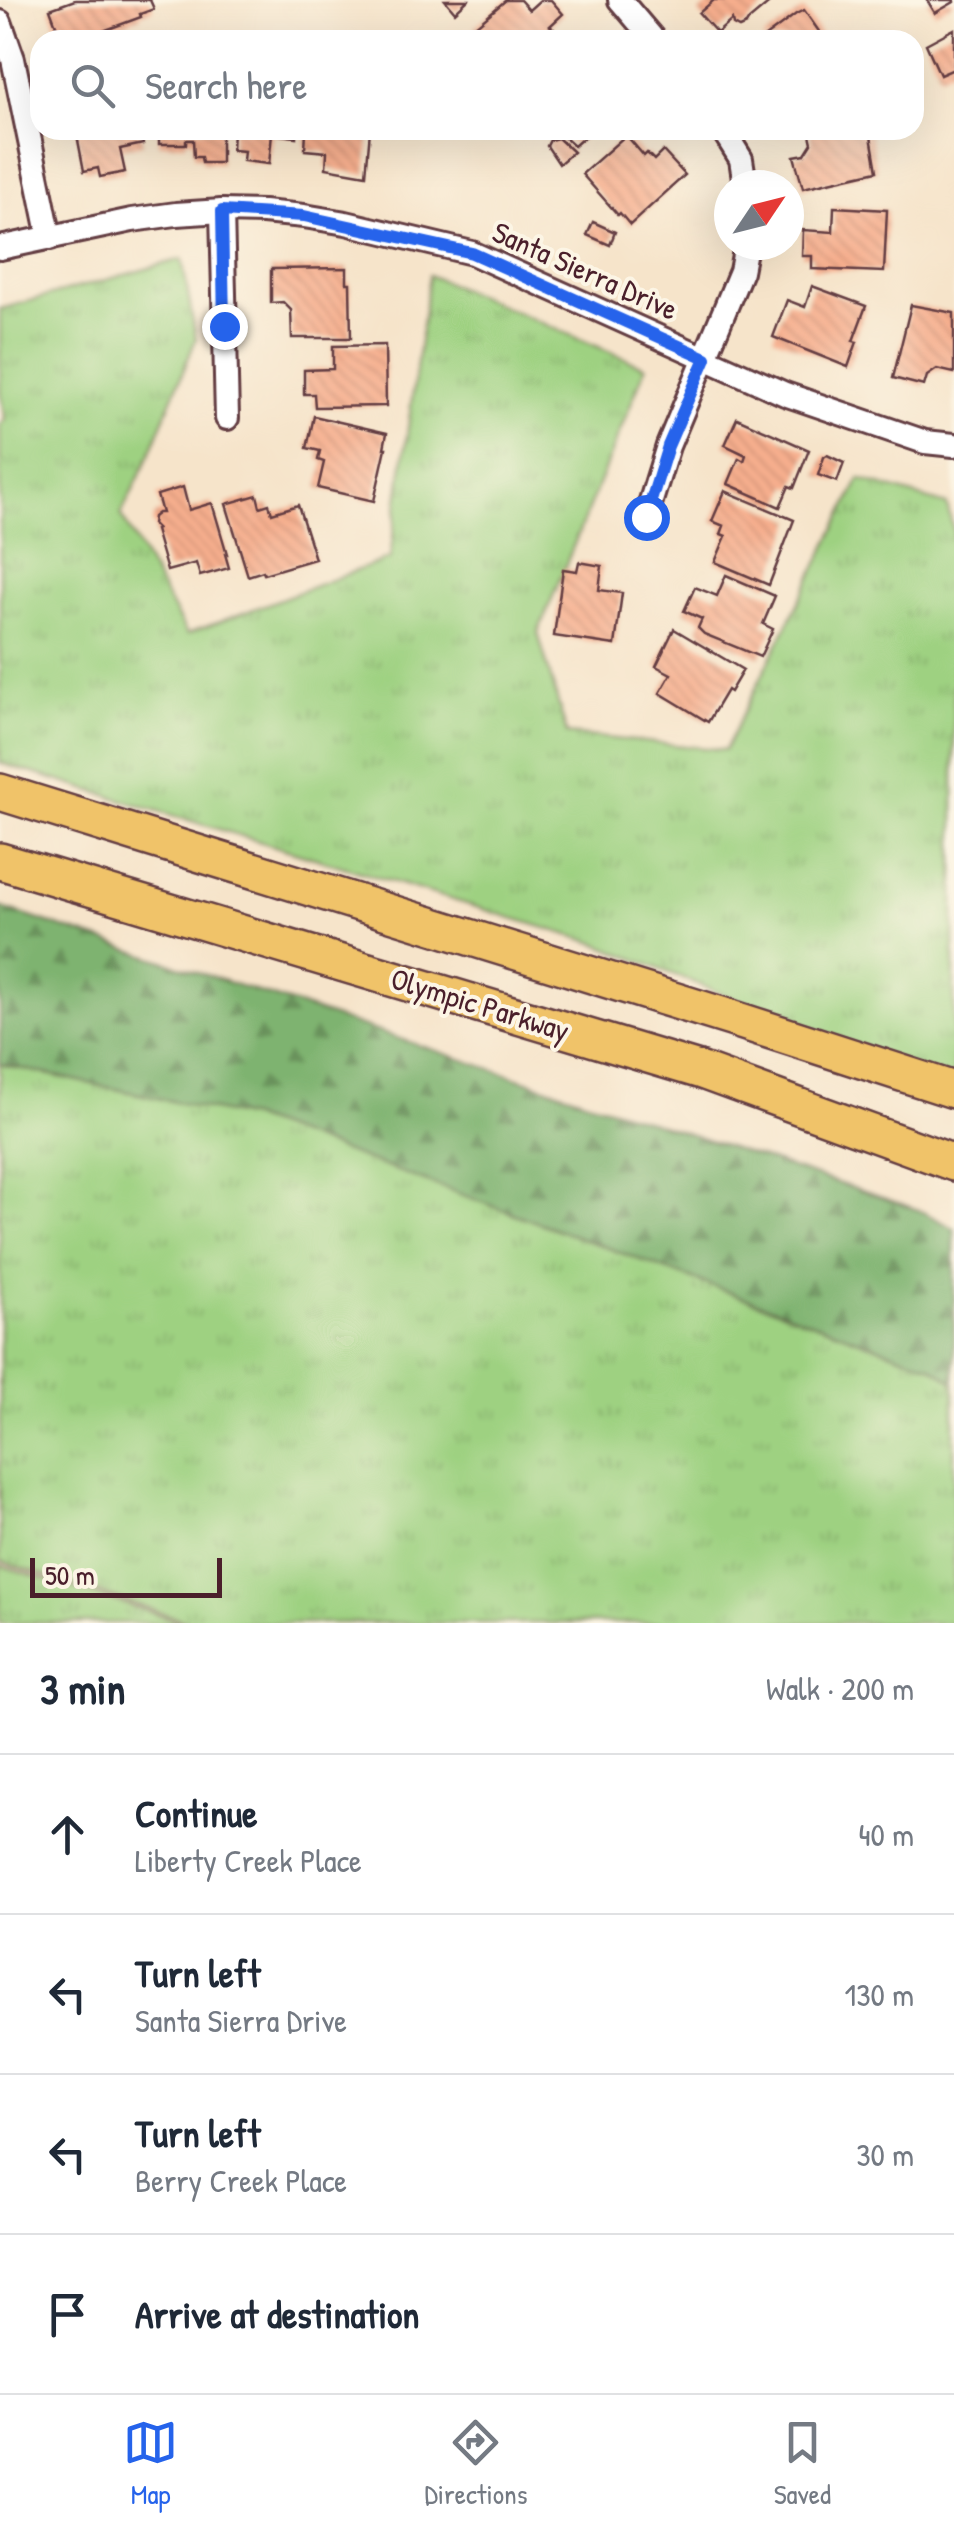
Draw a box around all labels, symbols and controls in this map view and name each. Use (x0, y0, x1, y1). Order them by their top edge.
search box (30, 30, 924, 140)
icon: search (65, 58, 120, 113)
text: Search here (145, 59, 307, 111)
north arrow (714, 170, 804, 260)
street label: Santa Sierra Drive (486, 211, 684, 329)
route end (202, 304, 248, 350)
route start (624, 495, 670, 541)
street label: Olympic Parkway (386, 958, 574, 1050)
scale bar (30, 1553, 222, 1598)
text: 50 m (45, 1556, 95, 1594)
text: 3 min (40, 1660, 125, 1717)
text: Walk · 200 m (766, 1667, 914, 1710)
text: Continue (135, 1787, 257, 1839)
icon: ahead (40, 1807, 95, 1862)
text: 40 m (859, 1813, 914, 1856)
text: Liberty Creek Place (135, 1839, 362, 1882)
text: Turn left (135, 1947, 260, 1999)
icon: left (40, 1967, 95, 2022)
text: 130 m (845, 1973, 914, 2016)
text: Santa Sierra Drive (135, 1999, 347, 2042)
text: Turn left (135, 2107, 260, 2159)
icon: left (40, 2127, 95, 2182)
text: 30 m (856, 2133, 914, 2176)
text: Berry Creek Place (135, 2159, 347, 2202)
icon: arrive (40, 2287, 95, 2342)
text: Arrive at destination (135, 2288, 419, 2340)
tab: Map (123, 2415, 178, 2513)
tab: Directions (424, 2415, 527, 2513)
tab: Saved (774, 2415, 831, 2513)

